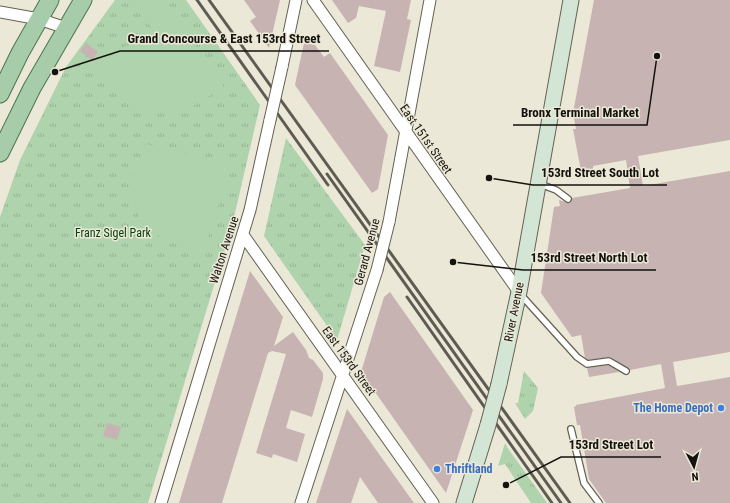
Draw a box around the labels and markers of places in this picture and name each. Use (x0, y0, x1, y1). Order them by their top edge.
callout: Grand Concourse & East 153rd Street (120, 26, 329, 51)
callout: Bronx Terminal Market (513, 100, 647, 125)
callout: 153rd Street South Lot (533, 160, 667, 185)
callout: 153rd Street North Lot (523, 245, 656, 270)
place label: The Home Depot (633, 401, 713, 415)
marker: The Home Depot (716, 403, 726, 413)
callout: 153rd Street Lot (561, 432, 661, 457)
place label: Thriftland (445, 462, 493, 476)
marker: Thriftland (432, 464, 442, 474)

